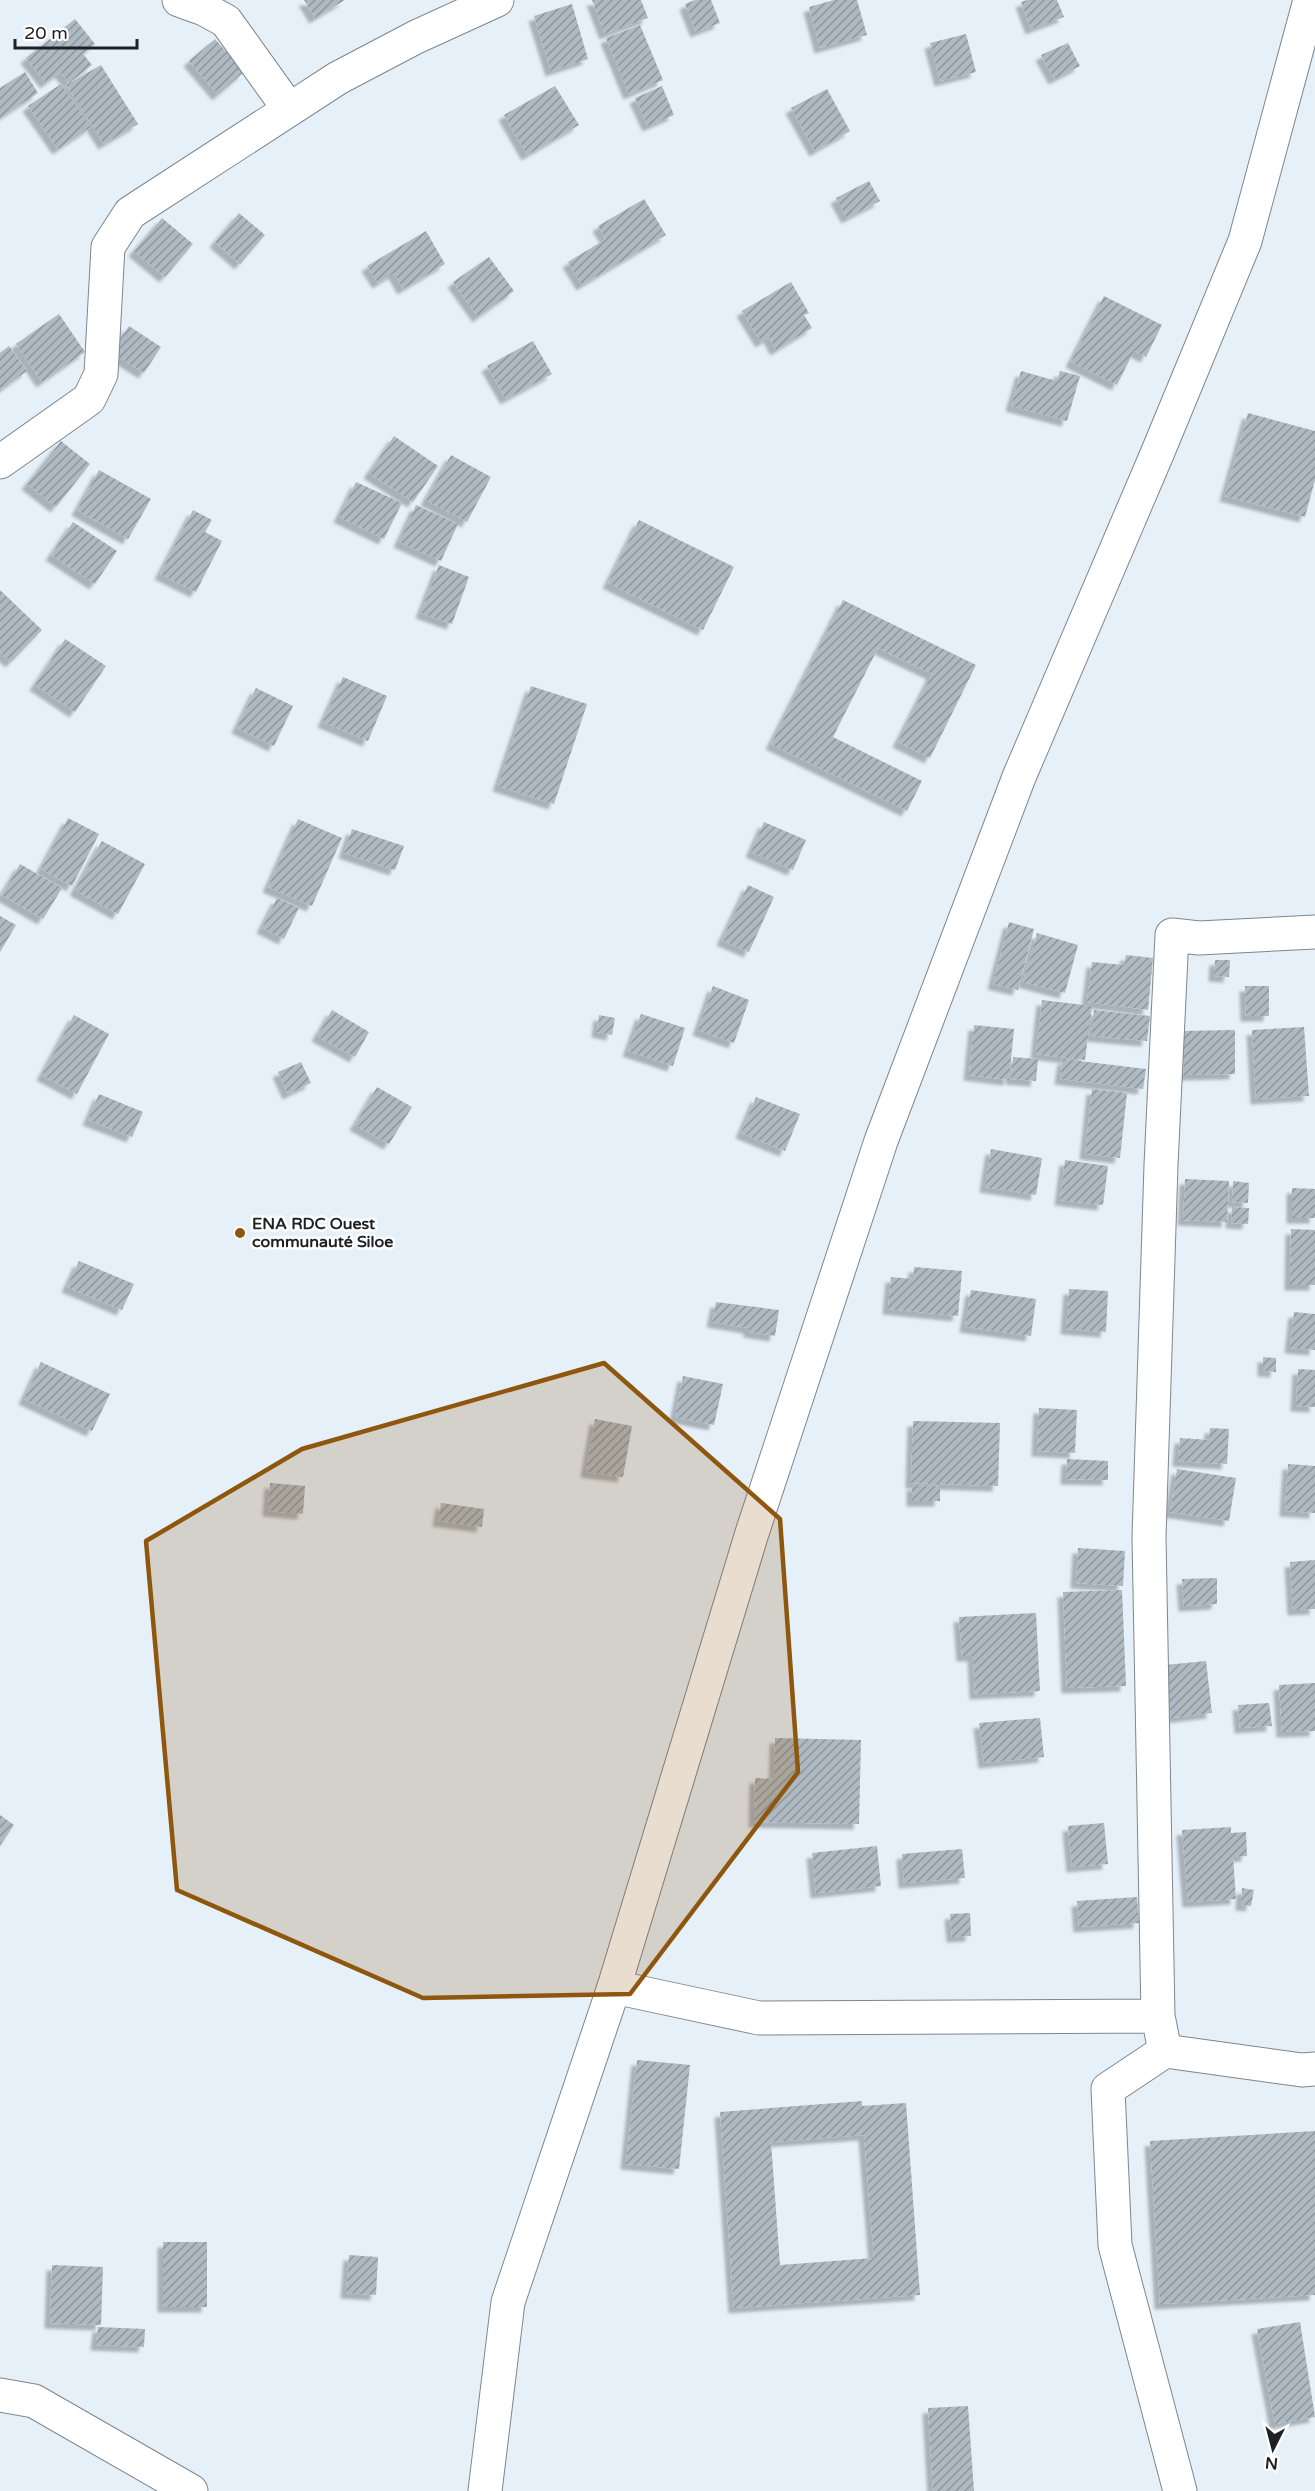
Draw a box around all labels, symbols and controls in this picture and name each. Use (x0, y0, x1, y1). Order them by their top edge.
scale bar (15, 12, 136, 50)
text: 20 m (24, 22, 68, 44)
place label: ENA RDC Ouest communauté Siloe (252, 1214, 393, 1252)
marker: ENA RDC Ouest communauté Siloe (233, 1226, 247, 1240)
north arrow (1243, 2419, 1303, 2479)
text: N (1264, 2452, 1279, 2474)

